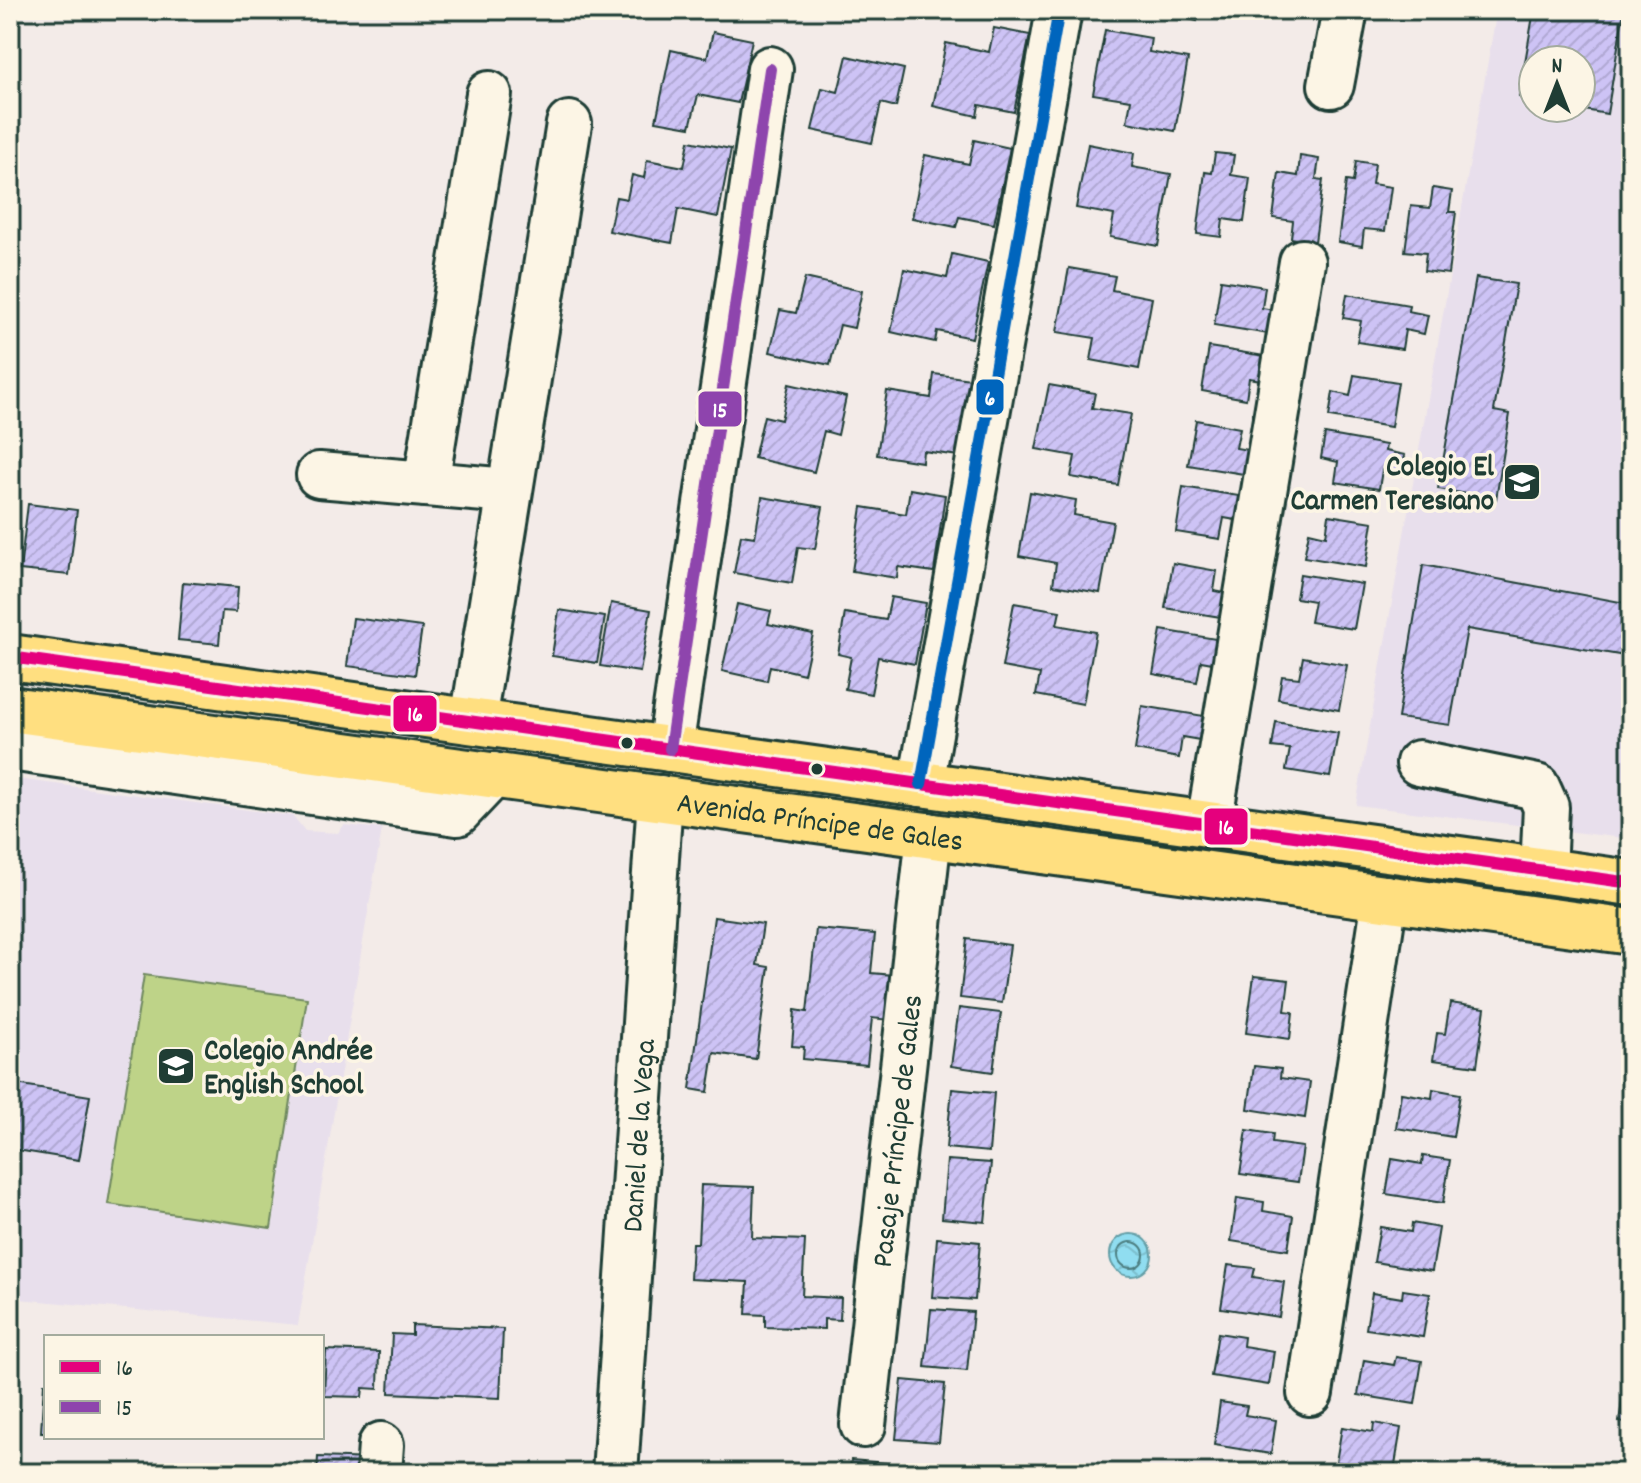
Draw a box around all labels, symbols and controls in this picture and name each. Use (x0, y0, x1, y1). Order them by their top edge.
north arrow (1517, 44, 1597, 124)
text: N (1552, 52, 1563, 83)
line badge: 6 (975, 378, 1005, 416)
text: 6 (985, 385, 996, 416)
line badge: 15 (697, 390, 743, 428)
text: 15 (712, 397, 728, 428)
place label: Colegio El Carmen Teresiano (1291, 448, 1495, 525)
school or university icon: Colegio El Carmen Teresiano (1501, 461, 1543, 503)
line badge: 16 (392, 694, 438, 733)
text: 16 (407, 701, 423, 732)
unlabelled marker (619, 735, 635, 751)
unlabelled marker (809, 761, 825, 777)
street label: Avenida Príncipe de Gales (674, 784, 966, 866)
line badge: 16 (1203, 807, 1249, 846)
text: 16 (1218, 814, 1234, 845)
street label: Pasaje Príncipe de Gales (864, 993, 937, 1270)
place label: Colegio Andrée English School (204, 1032, 373, 1109)
street label: Daniel de la Vega (614, 1037, 670, 1234)
school or university icon: Colegio Andrée English School (155, 1045, 197, 1087)
legend (44, 1335, 324, 1439)
text: 16 (116, 1353, 133, 1387)
text: 15 (116, 1393, 132, 1427)

